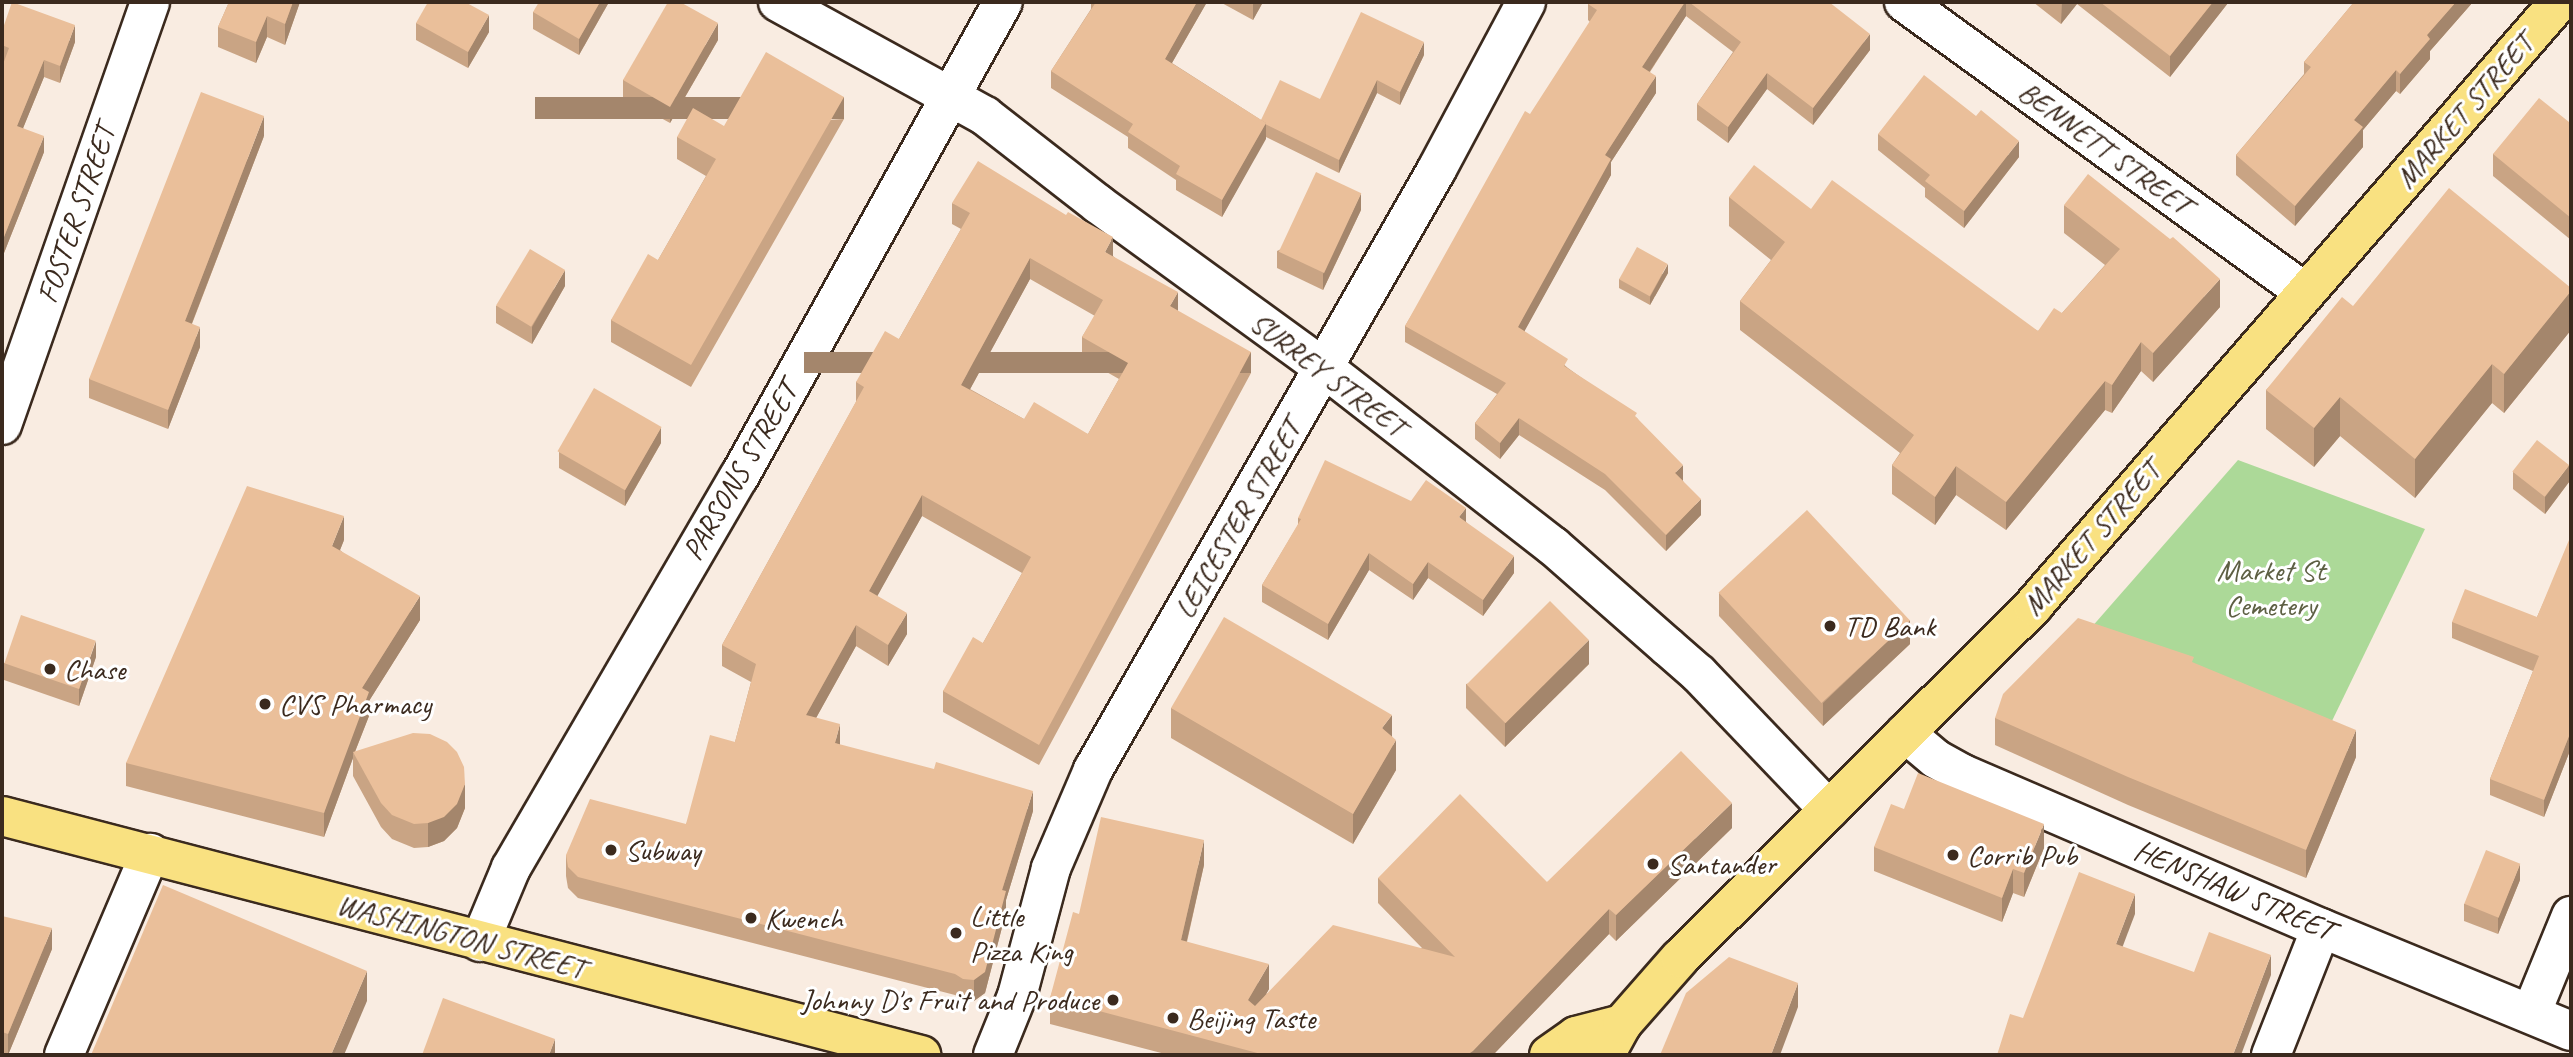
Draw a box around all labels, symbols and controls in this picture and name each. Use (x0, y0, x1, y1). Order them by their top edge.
street label: MARKET STREET (2388, 27, 2540, 195)
street label: BENNETT STREET (2012, 73, 2198, 223)
street label: FOSTER STREET (29, 121, 123, 307)
street label: SURREY STREET (1244, 304, 1412, 444)
street label: PARSONS STREET (675, 376, 805, 566)
street label: LEICESTER STREET (1167, 413, 1309, 625)
street label: MARKET STREET (2015, 454, 2167, 622)
park label: Market St Cemetery (2217, 552, 2325, 622)
place label: TD Bank (1844, 608, 1935, 644)
marker: TD Bank (1822, 618, 1838, 634)
place label: Chase (64, 651, 125, 687)
marker: Chase (42, 661, 58, 677)
place label: CVS Pharmacy (279, 686, 431, 722)
marker: CVS Pharmacy (257, 696, 273, 712)
place label: Subway (625, 832, 701, 868)
street label: HENSHAW STREET (2129, 832, 2339, 948)
place label: Corrib Pub (1967, 837, 2076, 873)
marker: Subway (603, 842, 619, 858)
place label: Santander (1667, 846, 1776, 882)
marker: Corrib Pub (1945, 847, 1961, 863)
marker: Santander (1645, 856, 1661, 872)
street label: WASHINGTON STREET (334, 886, 588, 986)
place label: Little Pizza King (970, 898, 1073, 968)
place label: Kwench (765, 900, 843, 936)
marker: Kwench (743, 910, 759, 926)
marker: Little Pizza King (948, 925, 964, 941)
place label: Johnny D's Fruit and Produce (800, 982, 1099, 1018)
marker: Johnny D's Fruit and Produce (1105, 992, 1121, 1008)
place label: Beijing Taste (1187, 1000, 1315, 1036)
marker: Beijing Taste (1165, 1010, 1181, 1026)

